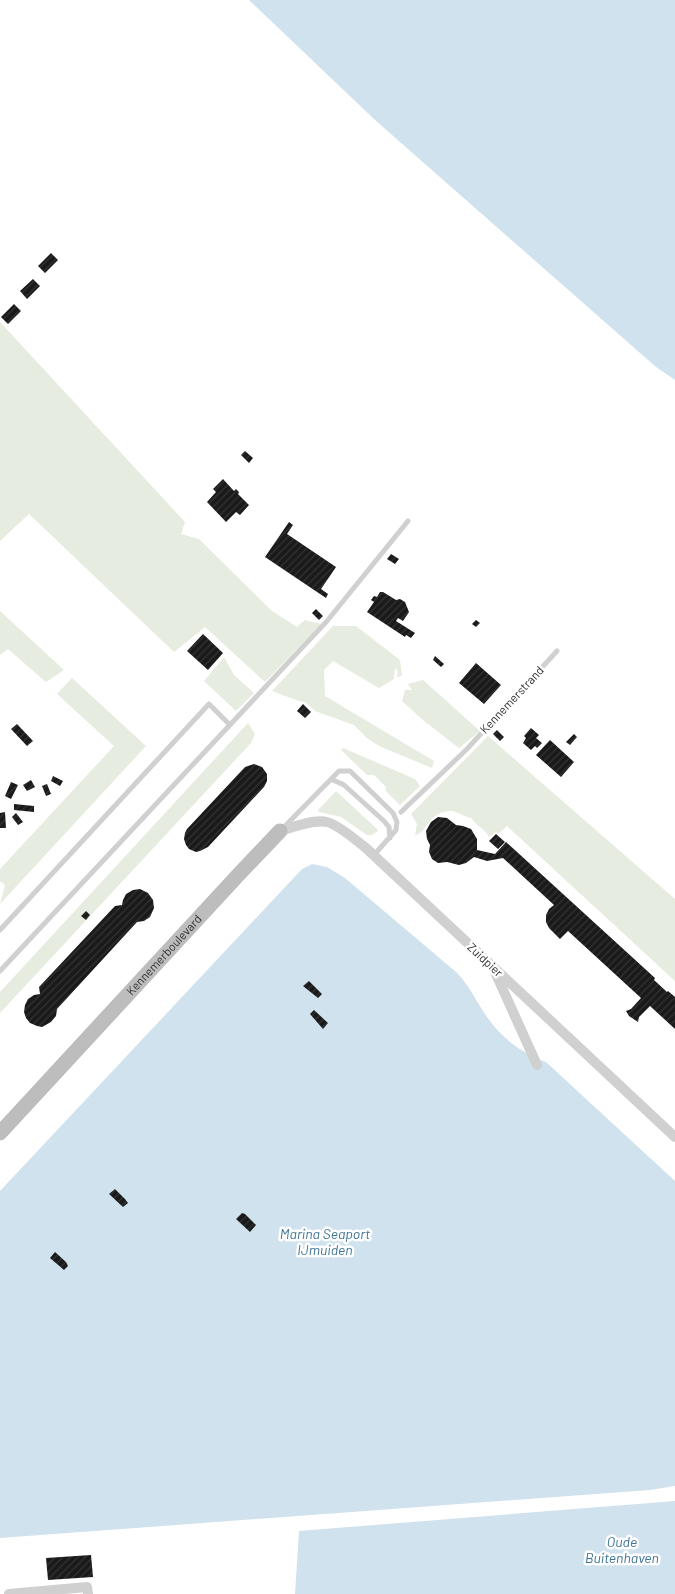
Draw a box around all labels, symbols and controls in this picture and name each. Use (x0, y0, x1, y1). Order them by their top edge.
street label: Kennemerstrand (477, 663, 546, 736)
street label: Kennemerboulevard (123, 911, 204, 998)
street label: Zuidpier (465, 939, 507, 980)
water label: Marina Seaport IJmuiden (280, 1225, 370, 1258)
water label: Oude Buitenhaven (585, 1533, 659, 1566)

